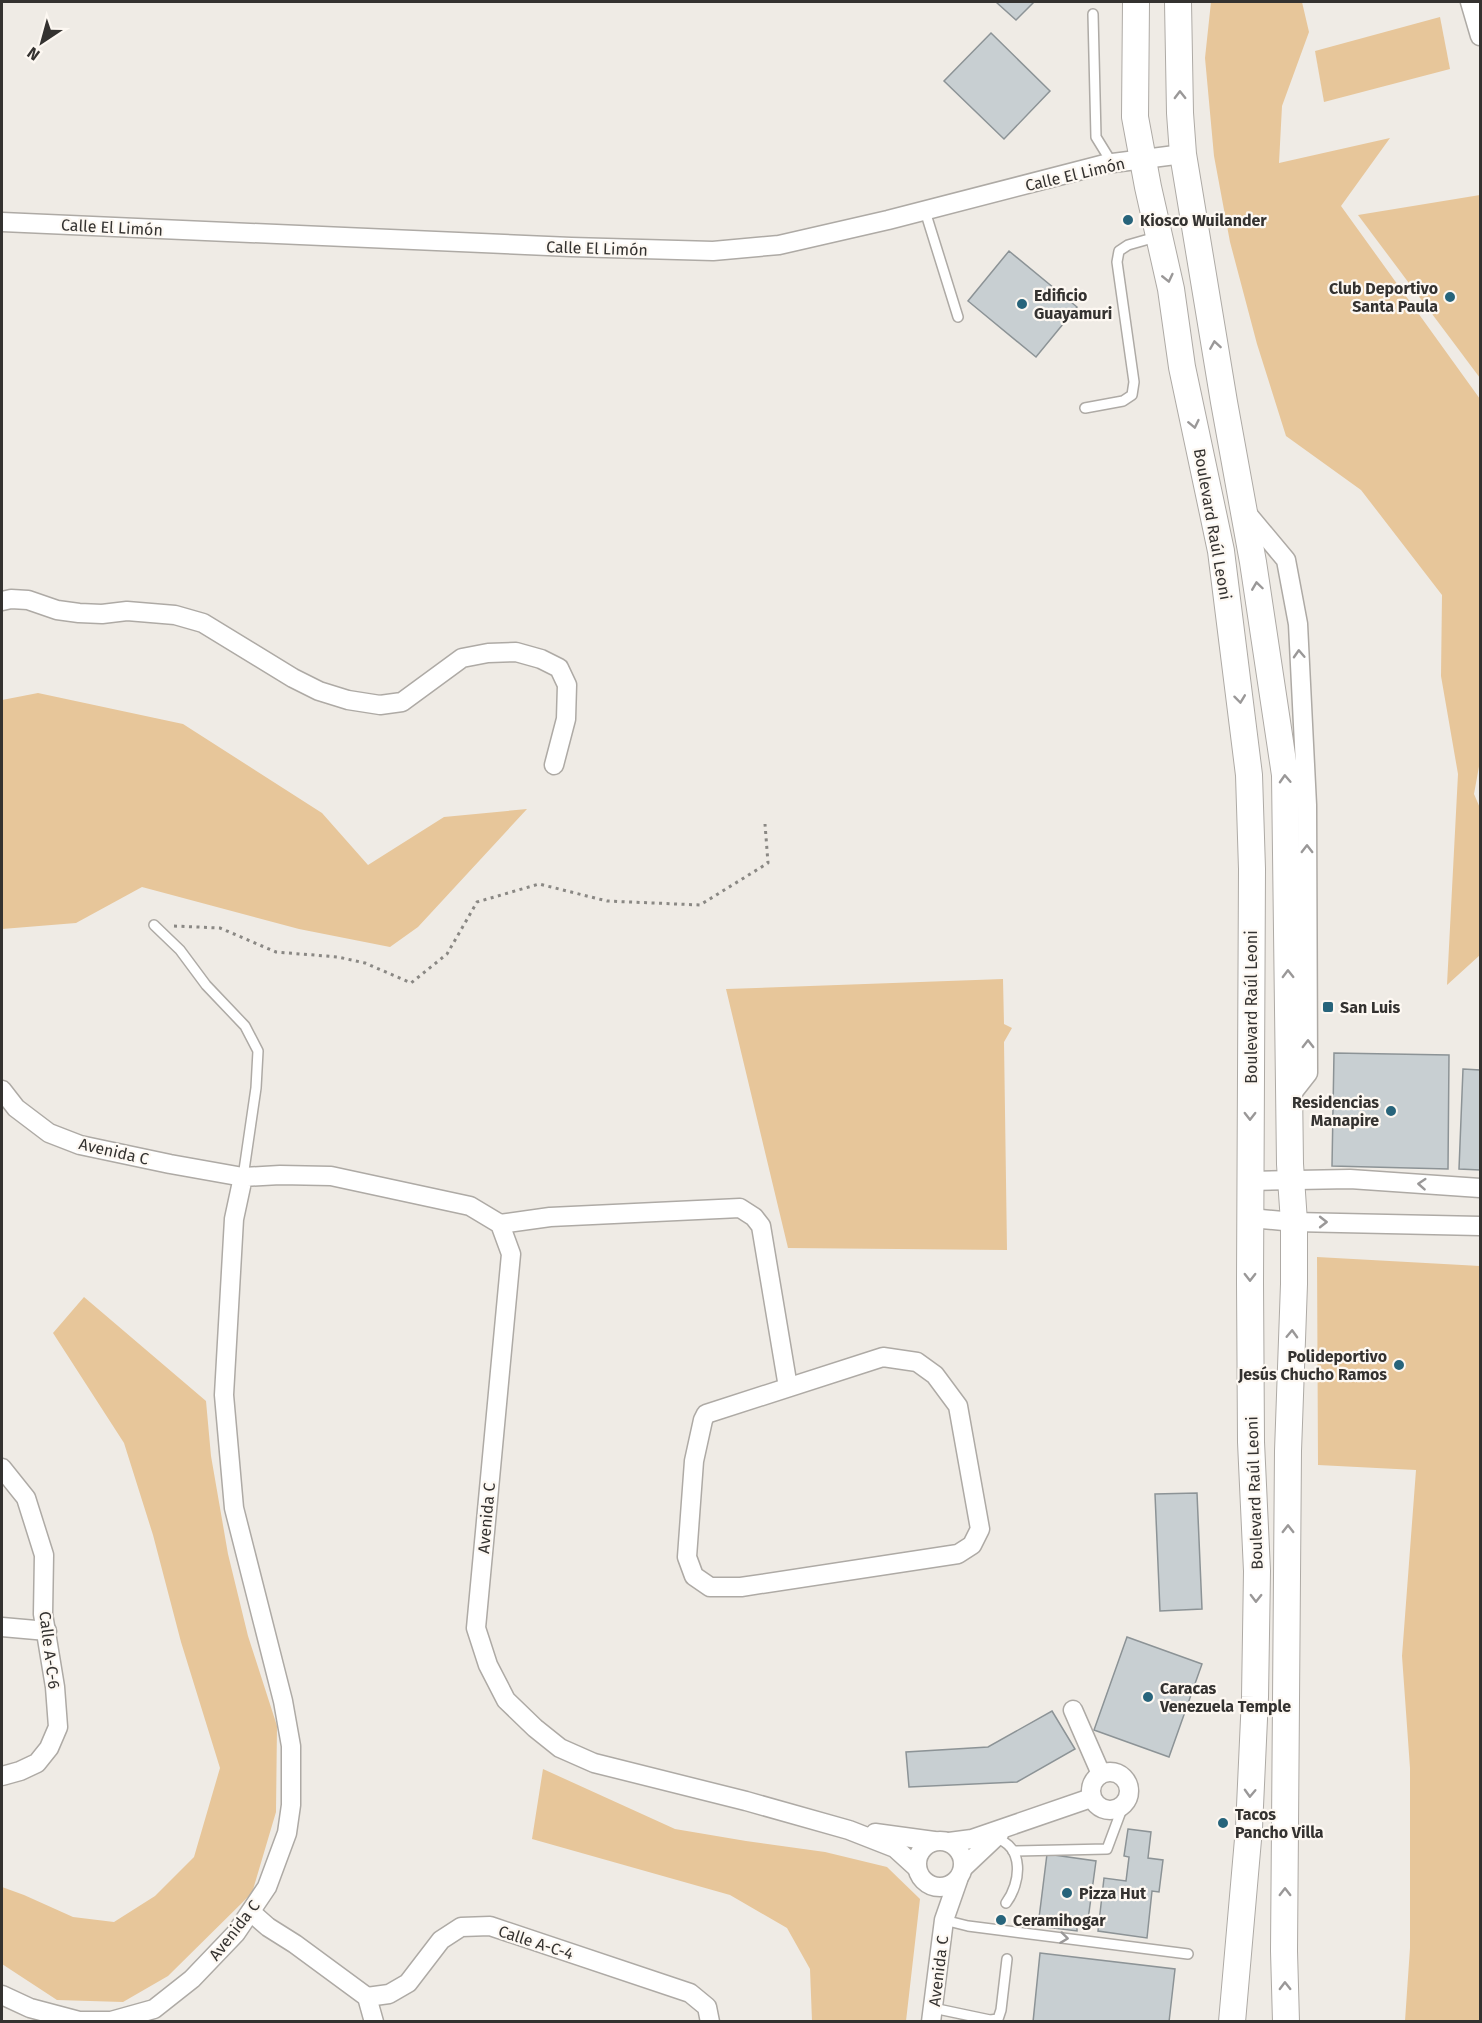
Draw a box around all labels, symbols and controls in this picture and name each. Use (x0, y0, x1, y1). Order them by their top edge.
north arrow (12, 12, 72, 72)
text: N (24, 43, 43, 65)
one-way arrow (1174, 91, 1186, 100)
street label: Calle El Limón (1023, 154, 1127, 195)
place label: Kiosco Wuilander (1140, 211, 1267, 230)
marker: Kiosco Wuilander (1121, 213, 1135, 227)
street label: Calle El Limón (61, 215, 163, 240)
street label: Calle El Limón (546, 237, 648, 260)
one-way arrow (1161, 273, 1174, 283)
place label: Club Deportivo Santa Paula (1329, 279, 1438, 316)
place label: Edificio Guayamuri (1034, 286, 1112, 323)
marker: Club Deportivo Santa Paula (1443, 290, 1457, 304)
marker: Edificio Guayamuri (1015, 297, 1029, 311)
one-way arrow (1209, 340, 1221, 349)
one-way arrow (1187, 419, 1200, 429)
street label: Boulevard Raúl Leoni (1190, 447, 1235, 601)
one-way arrow (1252, 582, 1264, 591)
one-way arrow (1293, 649, 1306, 658)
one-way arrow (1233, 694, 1245, 704)
one-way arrow (1278, 775, 1291, 784)
one-way arrow (1301, 844, 1313, 853)
street label: Boulevard Raúl Leoni (1242, 930, 1261, 1084)
one-way arrow (1282, 970, 1294, 979)
place label: San Luis (1340, 998, 1401, 1017)
marker: San Luis (1321, 1000, 1335, 1014)
one-way arrow (1302, 1039, 1314, 1048)
place label: Residencias Manapire (1292, 1093, 1379, 1130)
marker: Residencias Manapire (1384, 1104, 1398, 1118)
one-way arrow (1244, 1112, 1256, 1121)
street label: Avenida C (77, 1134, 151, 1169)
one-way arrow (1418, 1177, 1427, 1190)
one-way arrow (1318, 1216, 1327, 1228)
one-way arrow (1244, 1272, 1256, 1281)
one-way arrow (1286, 1330, 1298, 1339)
place label: Polideportivo Jesús Chucho Ramos (1237, 1347, 1387, 1384)
marker: Polideportivo Jesús Chucho Ramos (1392, 1358, 1406, 1372)
street label: Boulevard Raúl Leoni (1242, 1416, 1267, 1570)
street label: Avenida C (474, 1482, 499, 1554)
one-way arrow (1281, 1525, 1294, 1534)
one-way arrow (1250, 1593, 1263, 1602)
street label: Calle A-C-6 (35, 1610, 64, 1690)
place label: Caracas Venezuela Temple (1159, 1679, 1291, 1716)
marker: Caracas Venezuela Temple (1141, 1690, 1155, 1704)
one-way arrow (1244, 1788, 1257, 1797)
place label: Tacos Pancho Villa (1235, 1805, 1324, 1842)
marker: Tacos Pancho Villa (1216, 1816, 1230, 1830)
place label: Pizza Hut (1079, 1884, 1147, 1903)
marker: Pizza Hut (1060, 1886, 1074, 1900)
one-way arrow (1279, 1888, 1291, 1897)
street label: Avenida C (205, 1896, 264, 1964)
place label: Ceramihogar (1013, 1911, 1106, 1930)
marker: Ceramihogar (994, 1913, 1008, 1927)
street label: Calle A-C-4 (496, 1921, 576, 1964)
one-way arrow (1059, 1931, 1068, 1944)
street label: Avenida C (925, 1935, 952, 2007)
one-way arrow (1279, 1982, 1291, 1991)

